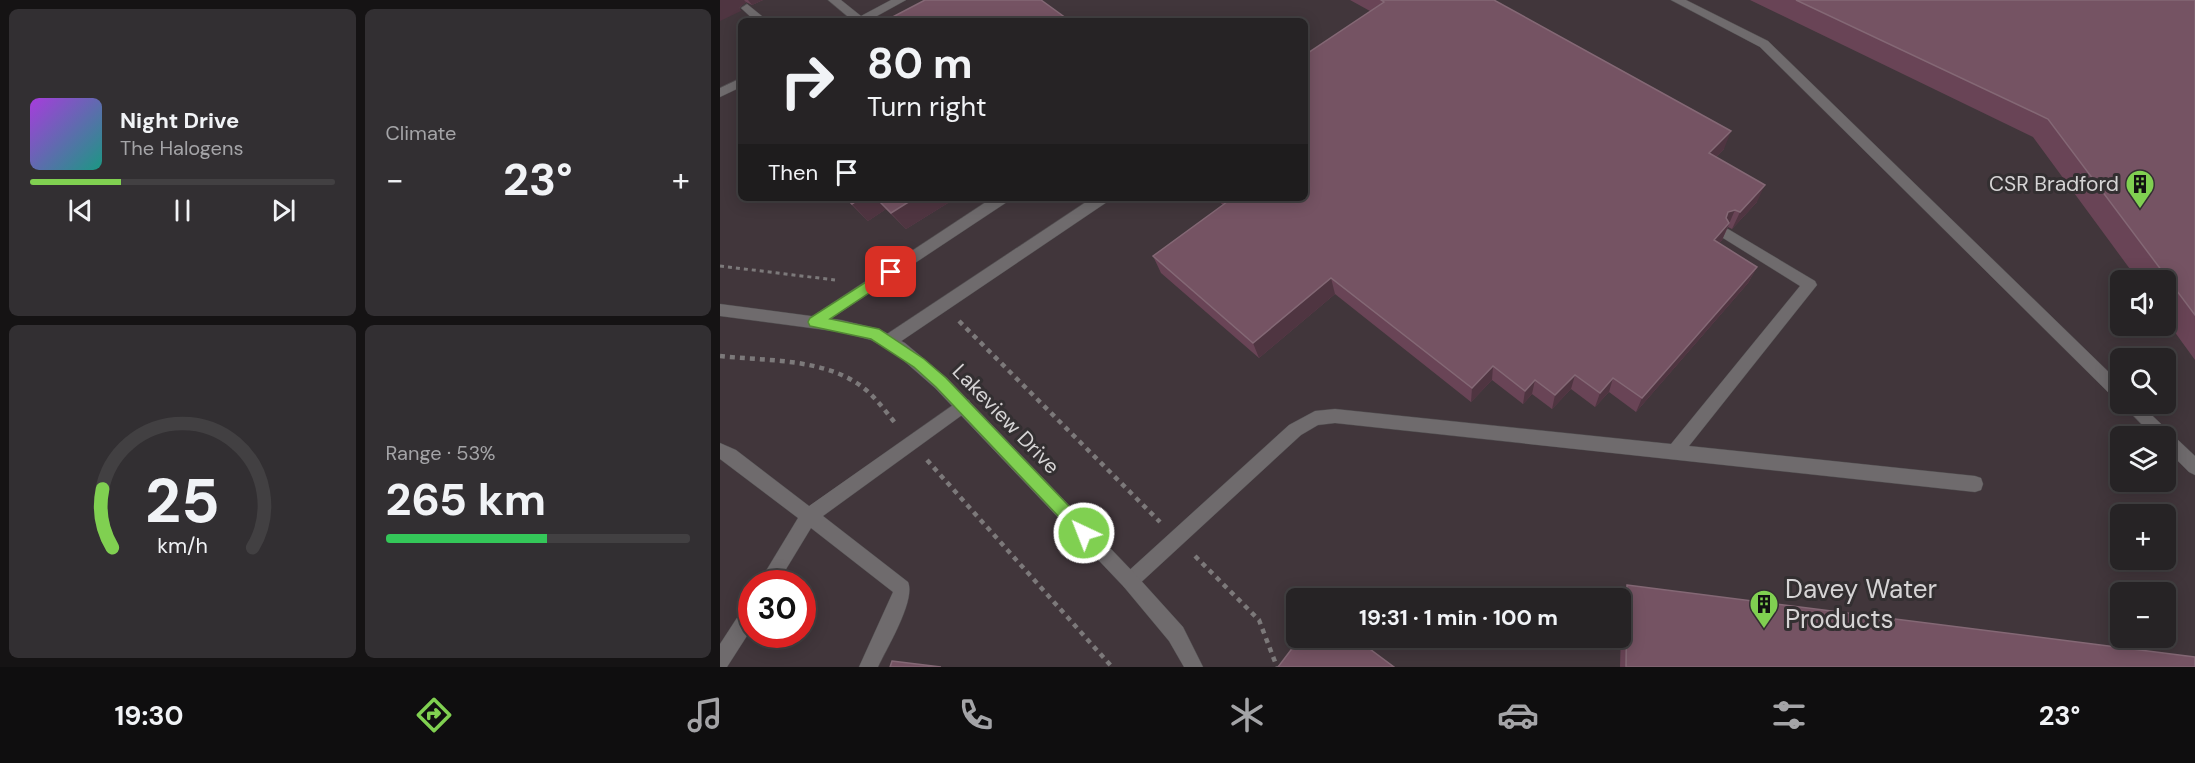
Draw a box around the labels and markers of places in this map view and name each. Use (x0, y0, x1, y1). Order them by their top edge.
building icon: CSR Bradford (2124, 168, 2156, 210)
place label: CSR Bradford (1989, 170, 2119, 198)
pin (865, 246, 916, 297)
place label: Davey Water Products (1785, 572, 1937, 636)
building icon: Davey Water Products (1748, 588, 1780, 630)

